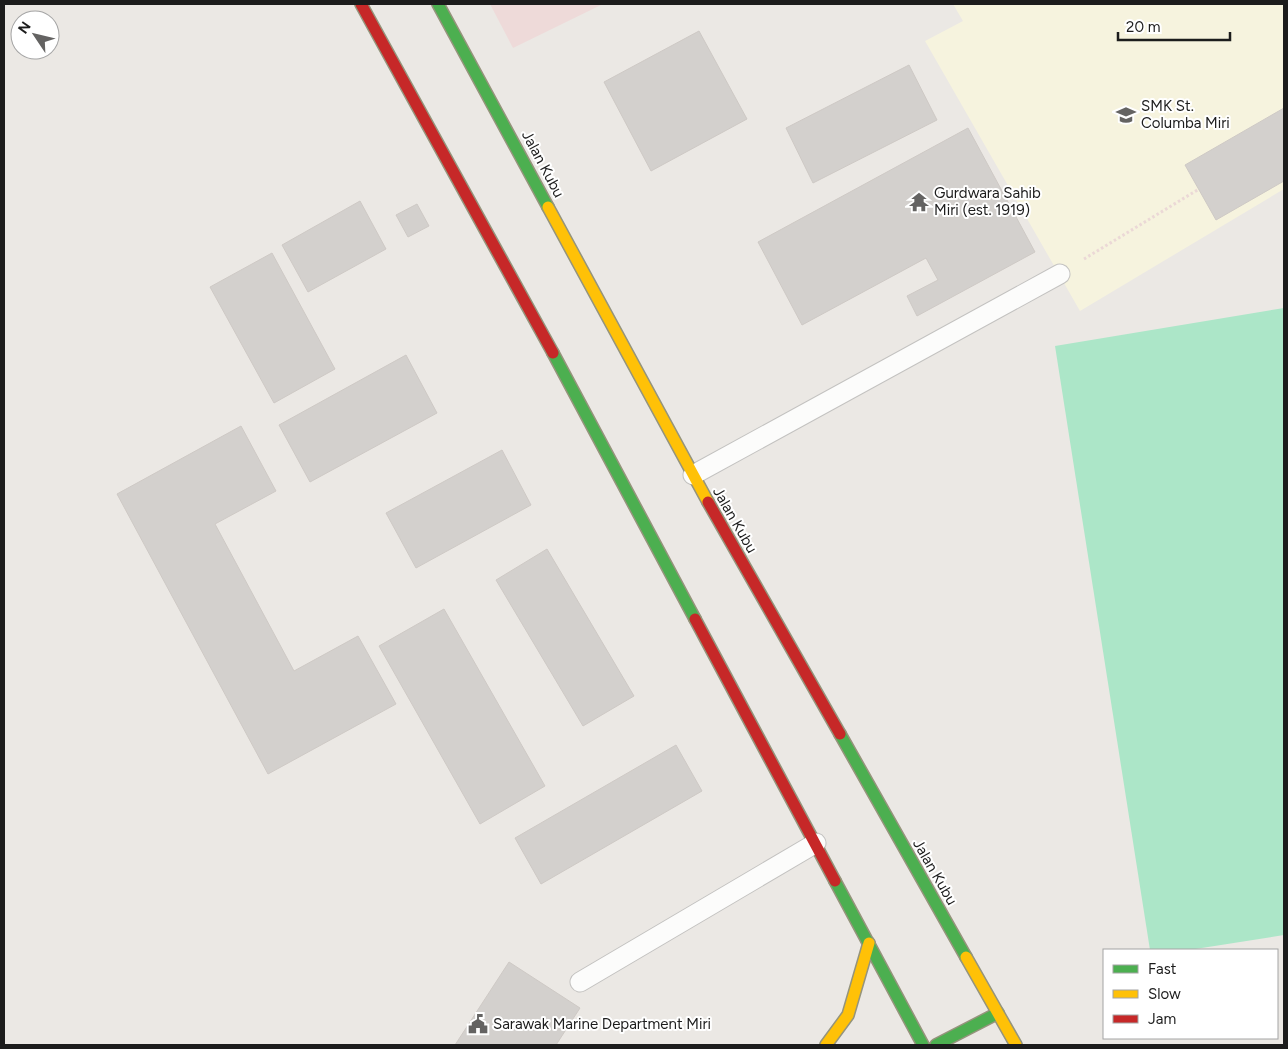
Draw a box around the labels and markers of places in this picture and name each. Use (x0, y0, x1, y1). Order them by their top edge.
place label: SMK St. Columba Miri (1141, 97, 1230, 132)
school or university icon: SMK St. Columba Miri (1115, 104, 1137, 126)
place label: Gurdwara Sahib Miri (est. 1919) (934, 184, 1041, 219)
temple icon: Gurdwara Sahib Miri (est. 1919) (908, 191, 930, 213)
public building icon: Sarawak Marine Department Miri (467, 1013, 489, 1035)
place label: Sarawak Marine Department Miri (493, 1015, 711, 1033)

